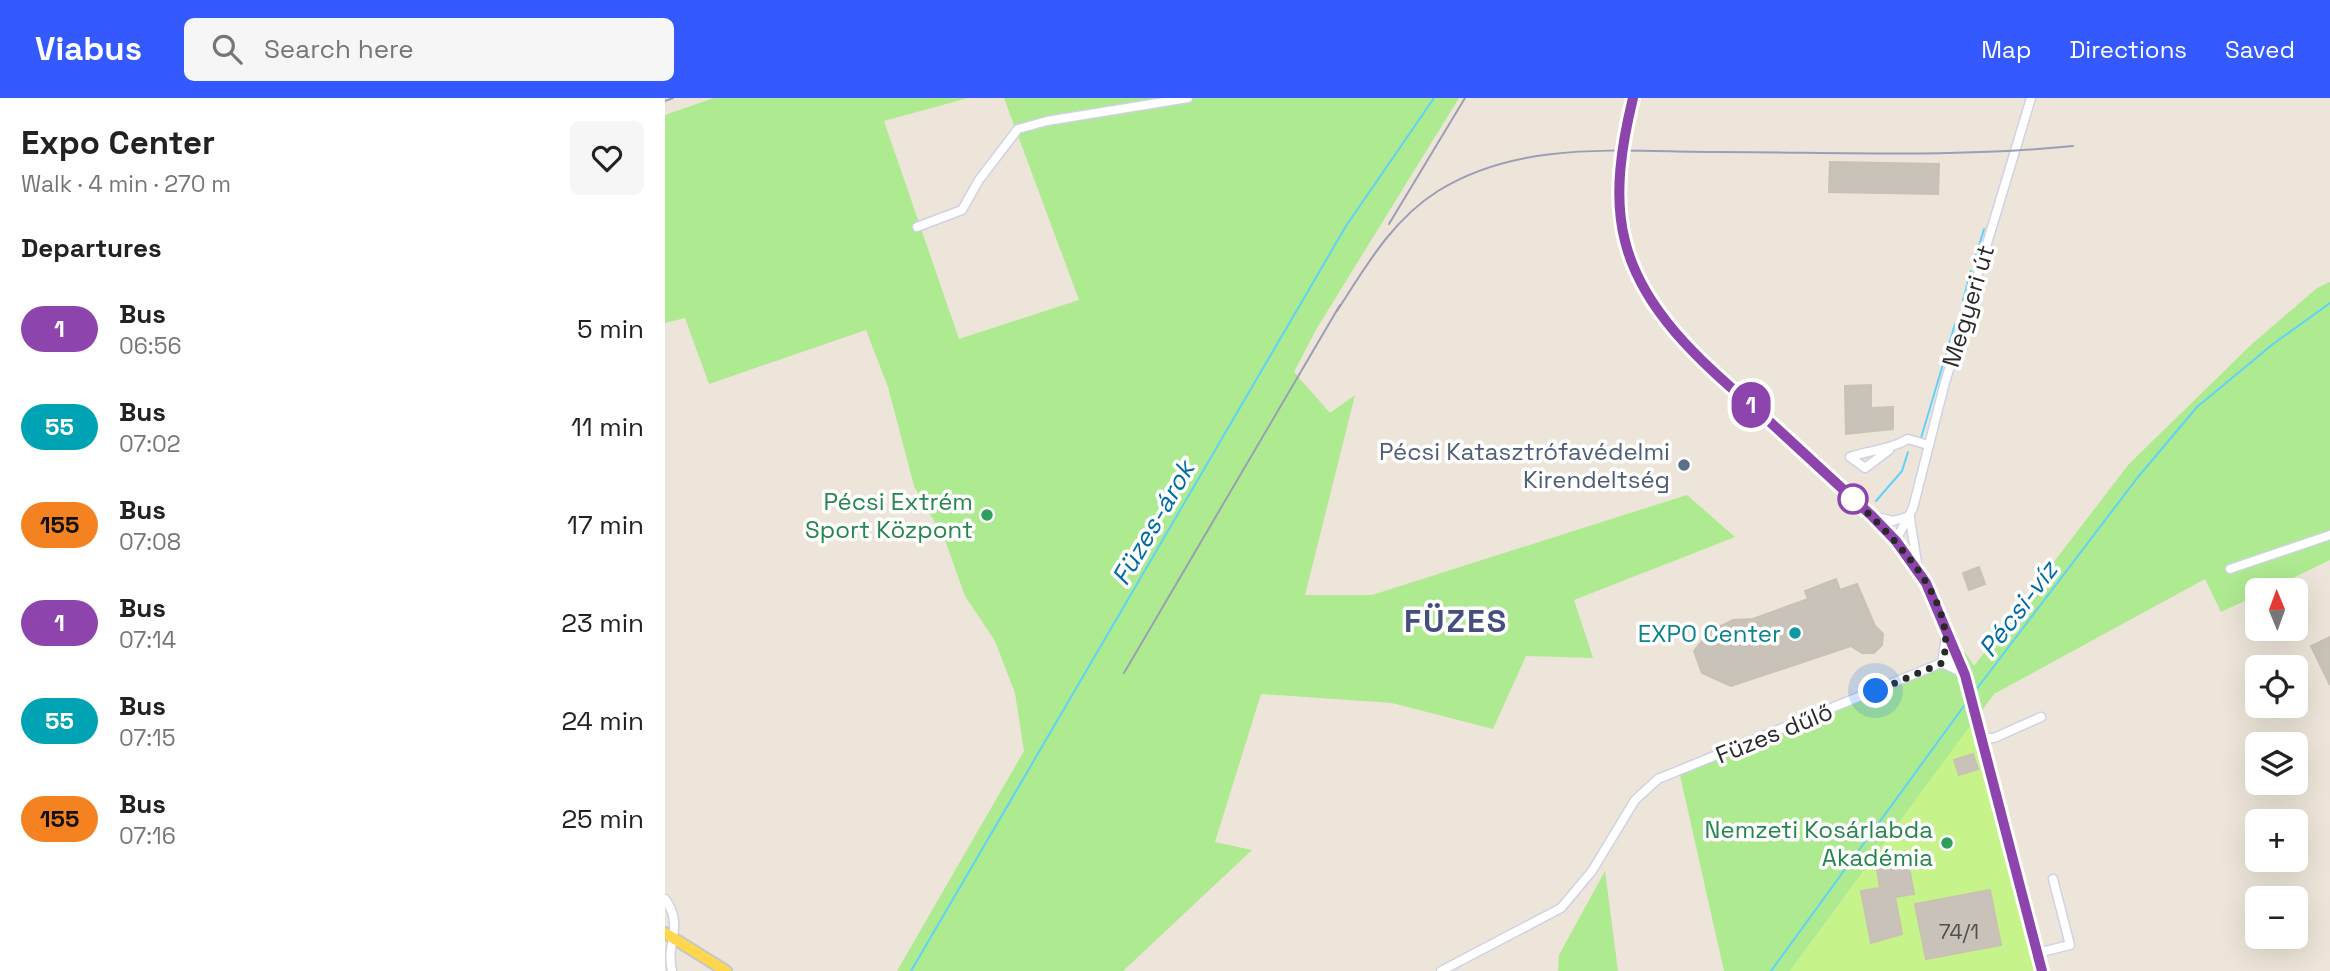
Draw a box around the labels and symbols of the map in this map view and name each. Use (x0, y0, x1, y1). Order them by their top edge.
street label: Megyeri út (1935, 241, 2001, 371)
line badge: 1 (1728, 382, 1774, 428)
place label: Pécsi Katasztrófavédelmi Kirendeltség (1379, 436, 1670, 495)
water label: Füzes-árok (1104, 452, 1204, 591)
marker: Pécsi Katasztrófavédelmi Kirendeltség (1676, 457, 1692, 473)
unlabelled marker (1838, 484, 1868, 514)
place label: Pécsi Extrém Sport Központ (805, 486, 973, 545)
marker: Pécsi Extrém Sport Központ (979, 507, 995, 523)
water label: Pécsi-víz (1971, 552, 2067, 664)
north arrow (2245, 578, 2308, 640)
district label: FÜZES (1404, 601, 1508, 641)
place label: EXPO Center (1638, 618, 1781, 649)
marker: EXPO Center (1787, 625, 1803, 641)
your location (1858, 673, 1893, 708)
street label: Füzes dűlő (1711, 695, 1837, 771)
place label: Nemzeti Kosárlabda Akadémia (1705, 814, 1933, 873)
marker: Nemzeti Kosárlabda Akadémia (1939, 835, 1955, 851)
house number: 74/1 (1939, 918, 1979, 945)

